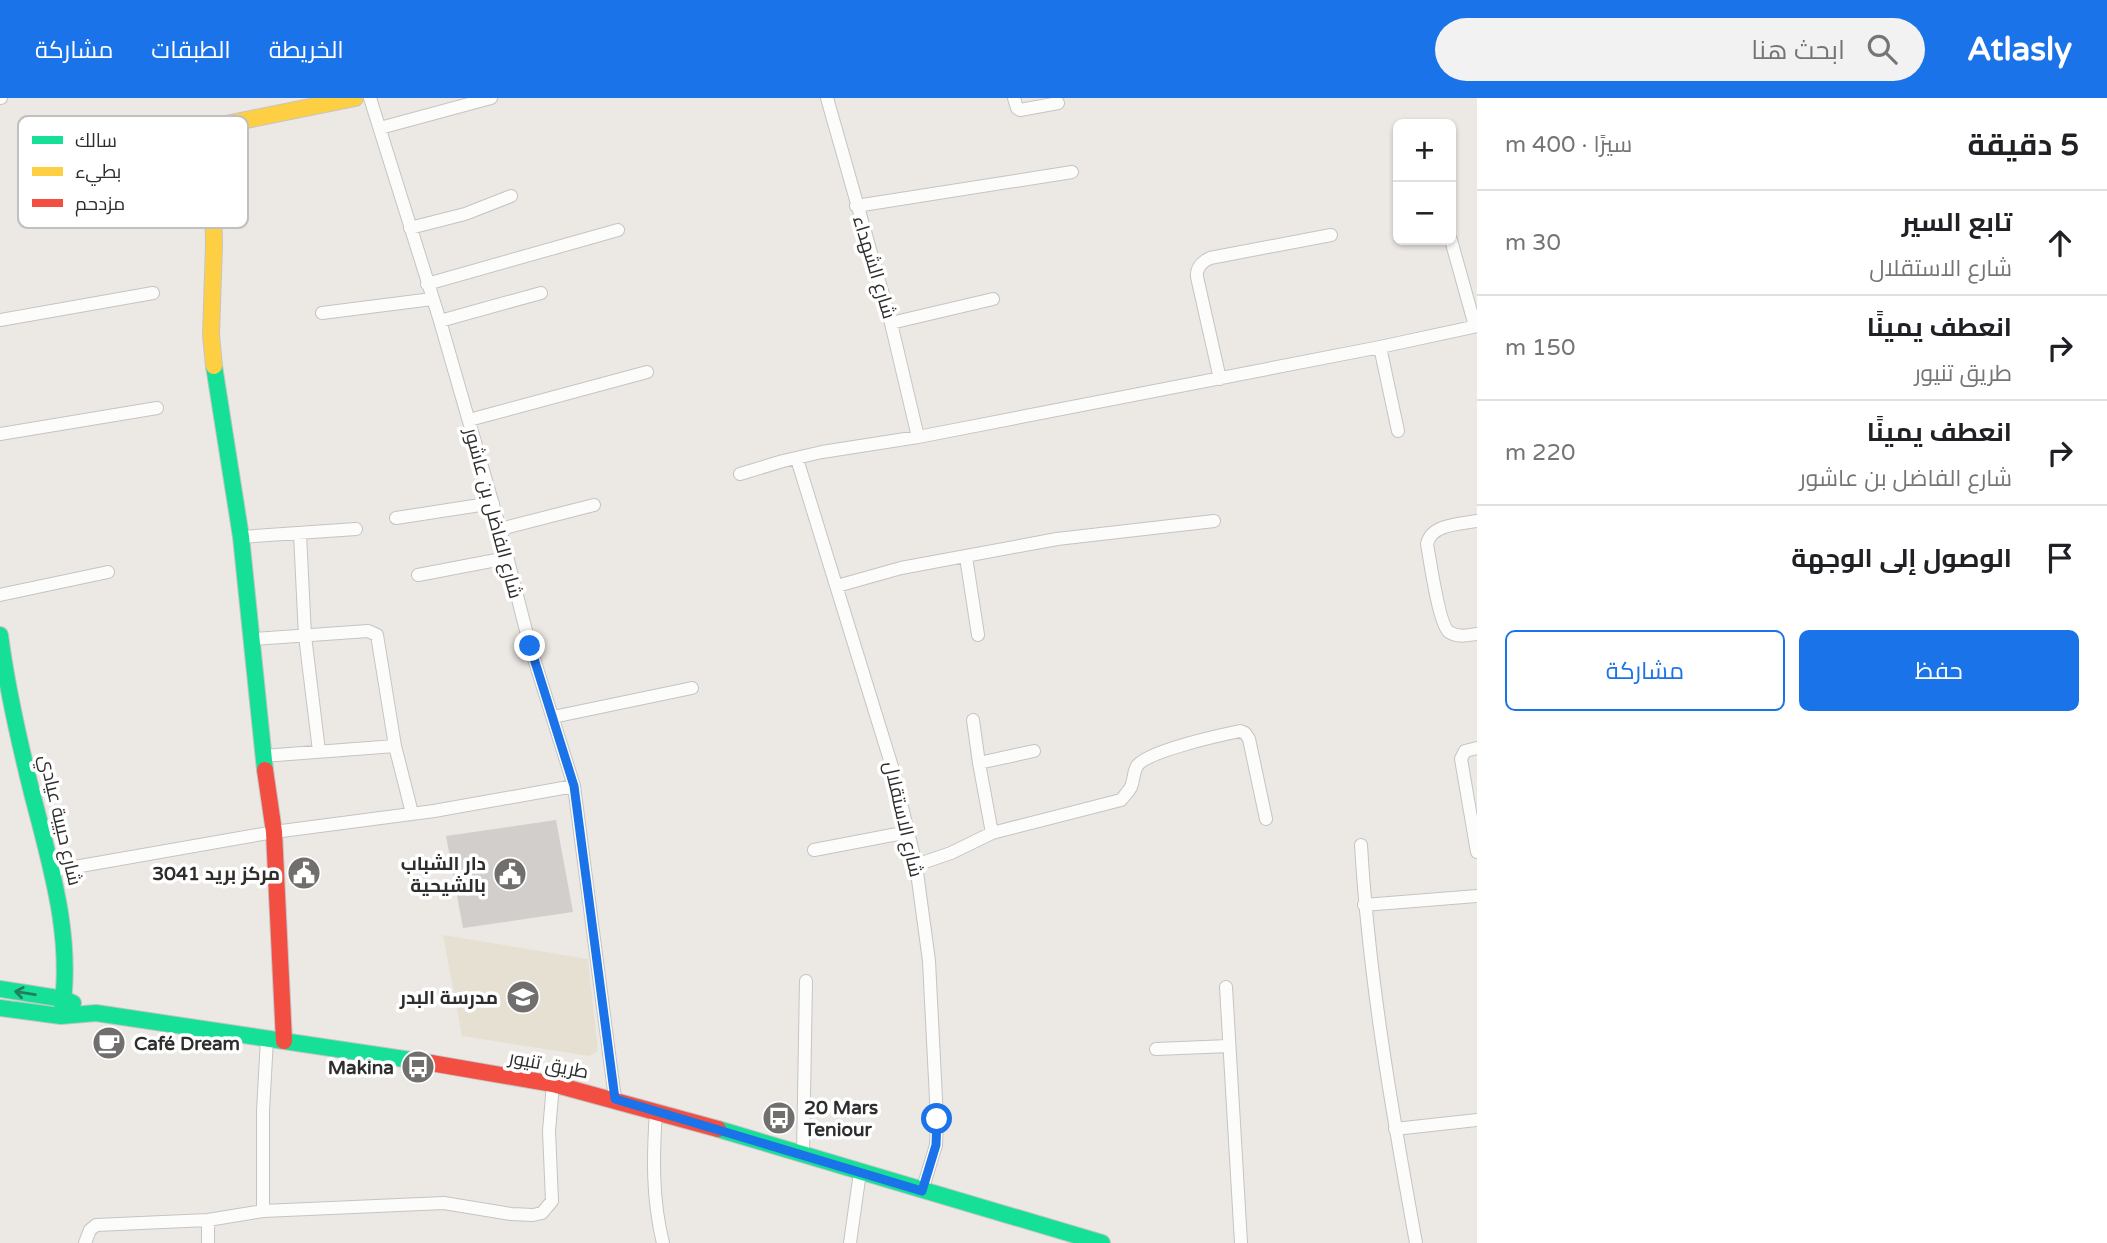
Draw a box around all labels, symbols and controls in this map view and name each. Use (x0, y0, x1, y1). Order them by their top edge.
search box (1435, 18, 1925, 81)
icon: search (1863, 30, 1901, 68)
text: Atlasly (1967, 30, 2072, 69)
text: ابحث هنا (1751, 35, 1845, 66)
text: مشاركة (35, 36, 113, 65)
text: الطبقات (151, 36, 231, 65)
text: الخريطة (269, 36, 344, 65)
legend (18, 116, 248, 228)
map controls (1393, 119, 1456, 245)
button: + (1393, 119, 1456, 182)
text: 5 دقيقة (1968, 127, 2079, 164)
text: سالك (75, 130, 117, 152)
text: سيرًا · 400 m (1505, 131, 1632, 159)
text: بطيء (75, 161, 121, 186)
button: − (1393, 182, 1456, 245)
text: مزدحم (75, 193, 125, 217)
text: تابع السير (1902, 207, 2012, 238)
street label: شارع الشهداء (846, 213, 900, 322)
icon: ahead (2041, 224, 2079, 262)
text: 30 m (1505, 229, 1561, 257)
text: شارع الاستقلال (1869, 255, 2012, 283)
text: انعطف يمينًا (1867, 312, 2012, 343)
icon: right (2041, 329, 2079, 367)
text: 150 m (1505, 334, 1575, 362)
text: طريق تنيور (1914, 360, 2012, 388)
text: انعطف يمينًا (1867, 417, 2012, 448)
street label: شارع الفاضل بن عاشور (458, 425, 526, 601)
icon: right (2041, 434, 2079, 472)
text: 220 m (1505, 439, 1575, 467)
text: شارع الفاضل بن عاشور (1800, 465, 2012, 493)
icon: arrive (2041, 539, 2079, 577)
text: الوصول إلى الوجهة (1791, 543, 2012, 574)
route end (514, 630, 545, 661)
button: مشاركة (1505, 630, 1785, 711)
button: حفظ (1799, 630, 2079, 711)
street label: شارع حبيبة عيادي (31, 753, 86, 888)
street label: شارع الاستقلال (877, 759, 927, 880)
place label: دار الشباب بالشيحية (401, 853, 486, 897)
public building icon: مركز بريد 3041 (285, 854, 323, 892)
public building icon: دار الشباب بالشيحية (491, 855, 529, 893)
place label: مركز بريد 3041 (152, 863, 280, 885)
school or university icon: مدرسة البدر (504, 978, 542, 1016)
one-way arrow (14, 986, 37, 999)
place label: مدرسة البدر (399, 987, 498, 1009)
cafe icon: Café Dream (90, 1024, 128, 1062)
place label: Café Dream (134, 1033, 240, 1055)
street label: طريق تنيور (506, 1046, 590, 1084)
bus stop icon: Makina (399, 1048, 437, 1086)
place label: Makina (328, 1057, 394, 1079)
place label: 20 Mars Teniour (803, 1097, 878, 1141)
bus stop icon: 20 Mars Teniour (760, 1099, 798, 1137)
route start (921, 1103, 952, 1134)

